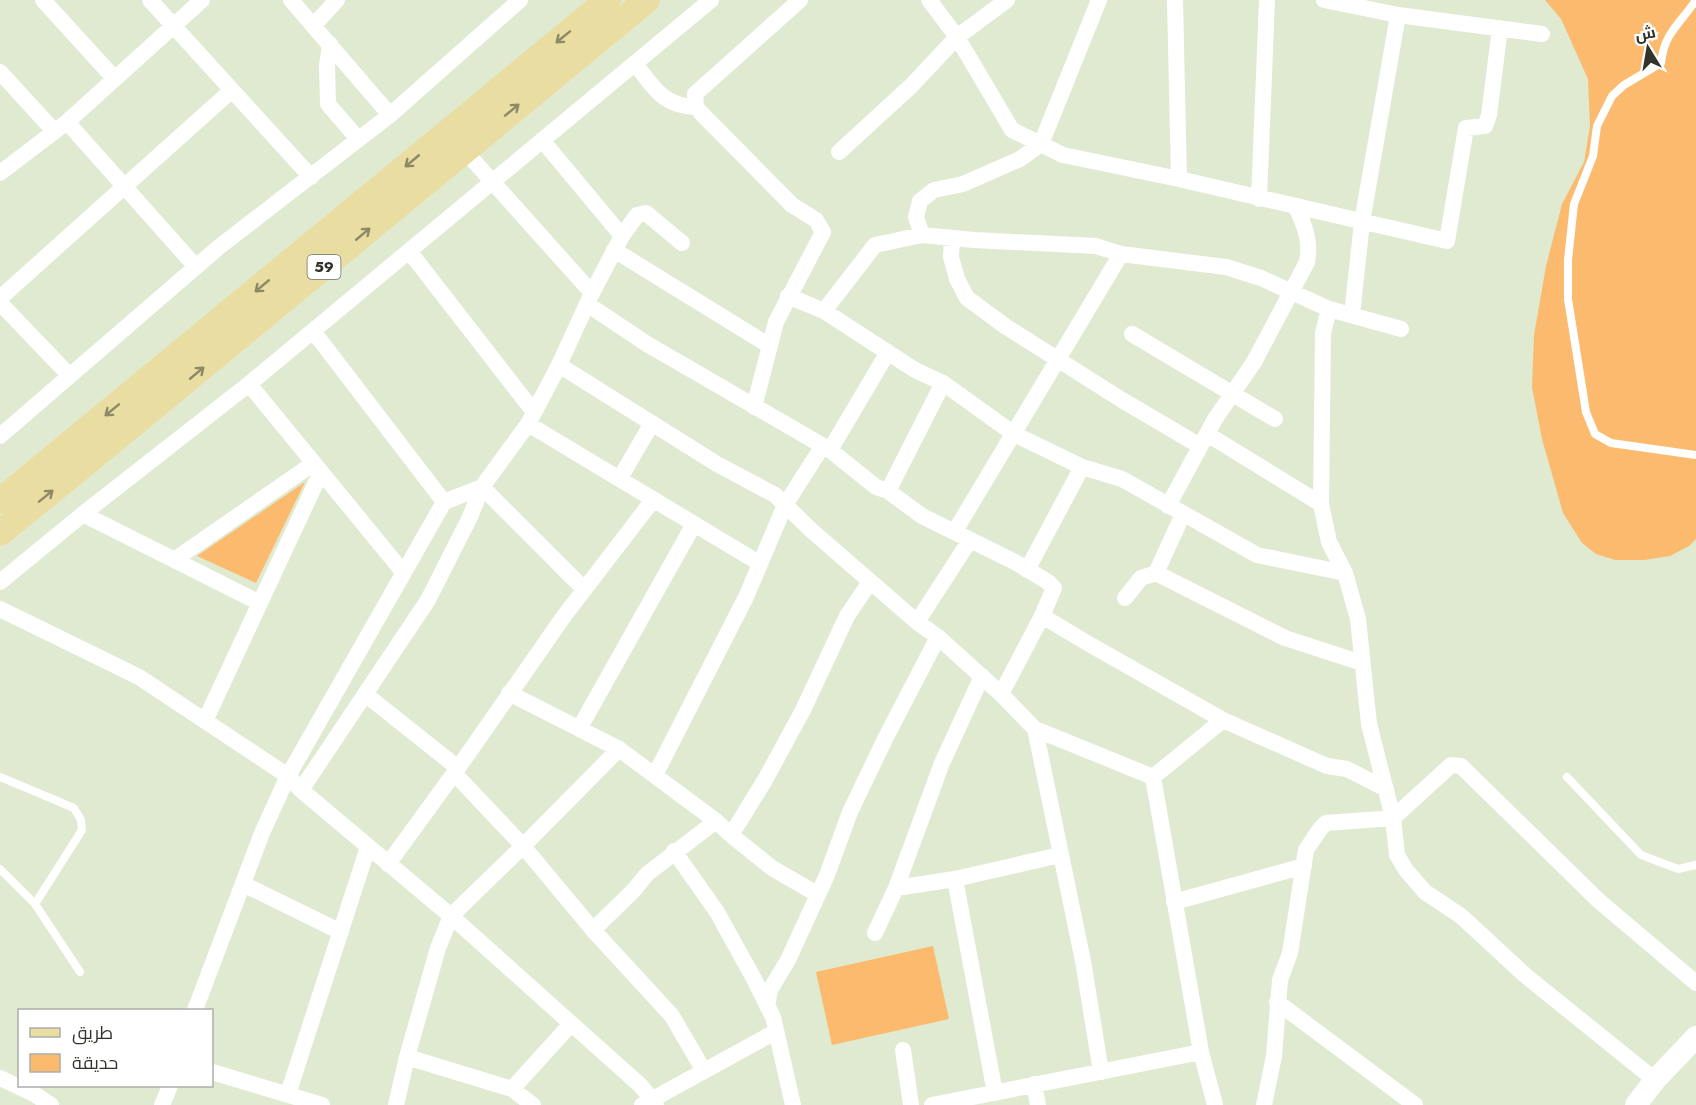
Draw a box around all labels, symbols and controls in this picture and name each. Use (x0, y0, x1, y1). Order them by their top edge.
north arrow (1618, 18, 1678, 78)
text: ش (1633, 21, 1658, 47)
one-way arrow (555, 30, 571, 43)
one-way arrow (504, 103, 520, 116)
one-way arrow (404, 154, 420, 167)
one-way arrow (355, 228, 371, 241)
road number: 59 (308, 255, 340, 279)
one-way arrow (255, 279, 271, 292)
one-way arrow (189, 366, 205, 379)
one-way arrow (104, 403, 120, 416)
one-way arrow (38, 489, 53, 503)
legend (18, 1009, 213, 1087)
text: طريق (72, 1020, 113, 1046)
text: حديقة (72, 1050, 118, 1076)

